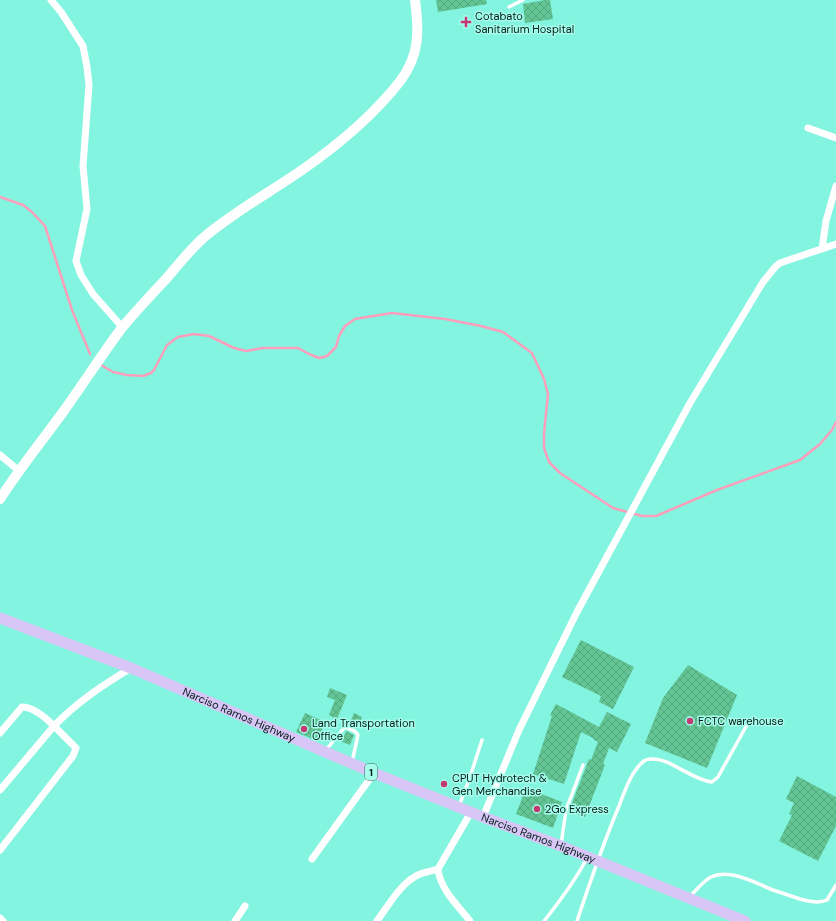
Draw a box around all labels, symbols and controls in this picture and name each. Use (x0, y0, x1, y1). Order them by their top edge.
place label: Cotabato Sanitarium Hospital (475, 9, 574, 36)
marker: Cotabato Sanitarium Hospital (460, 16, 472, 28)
street label: Narciso Ramos Highway (181, 684, 298, 745)
place label: FCTC warehouse (698, 714, 783, 728)
place label: Land Transportation Office (312, 716, 415, 743)
marker: FCTC warehouse (685, 716, 695, 726)
marker: Land Transportation Office (299, 724, 309, 734)
road number: 1 (365, 764, 377, 780)
place label: CPUT Hydrotech & Gen Merchandise (452, 771, 547, 798)
marker: CPUT Hydrotech & Gen Merchandise (439, 779, 449, 789)
place label: 2Go Express (545, 802, 609, 816)
marker: 2Go Express (532, 804, 542, 814)
street label: Narciso Ramos Highway (479, 810, 598, 866)

